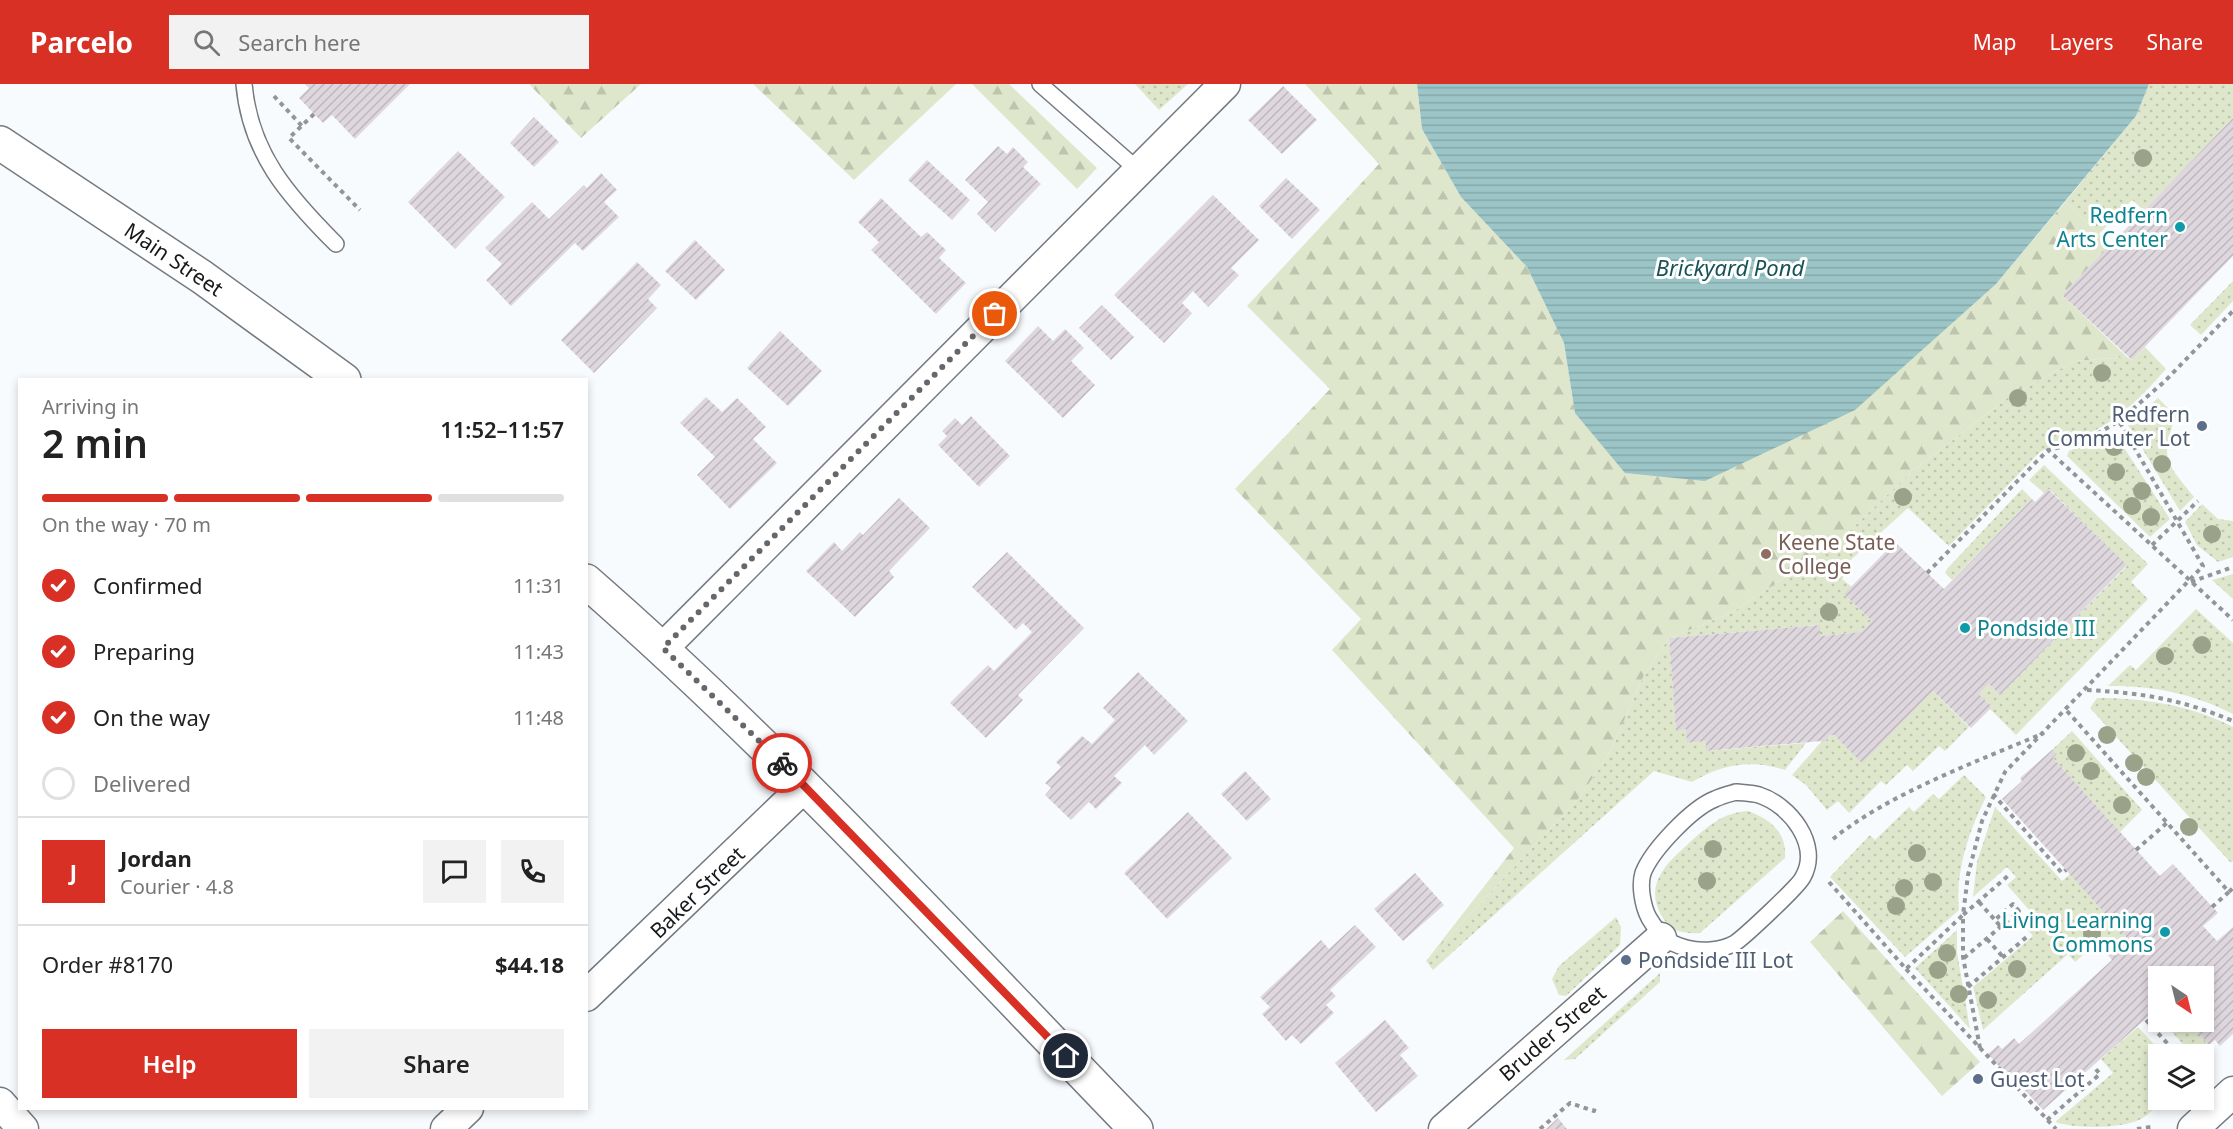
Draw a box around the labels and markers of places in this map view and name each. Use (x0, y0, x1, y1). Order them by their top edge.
place label: Redfern Arts Center (2057, 201, 2168, 253)
marker: Redfern Arts Center (2173, 220, 2187, 234)
pin (969, 288, 1020, 339)
place label: Redfern Commuter Lot (2047, 400, 2190, 452)
marker: Redfern Commuter Lot (2195, 419, 2209, 433)
place label: Keene State College (1778, 528, 1895, 580)
marker: Keene State College (1759, 547, 1773, 561)
place label: Pondside III (1977, 614, 2095, 642)
marker: Pondside III (1958, 621, 1972, 635)
place label: Living Learning Commons (2002, 906, 2153, 958)
marker: Living Learning Commons (2158, 925, 2172, 939)
place label: Pondside III Lot (1638, 946, 1794, 974)
marker: Pondside III Lot (1619, 953, 1633, 967)
pin (1040, 1030, 1091, 1081)
place label: Guest Lot (1990, 1065, 2085, 1093)
marker: Guest Lot (1971, 1072, 1985, 1086)

